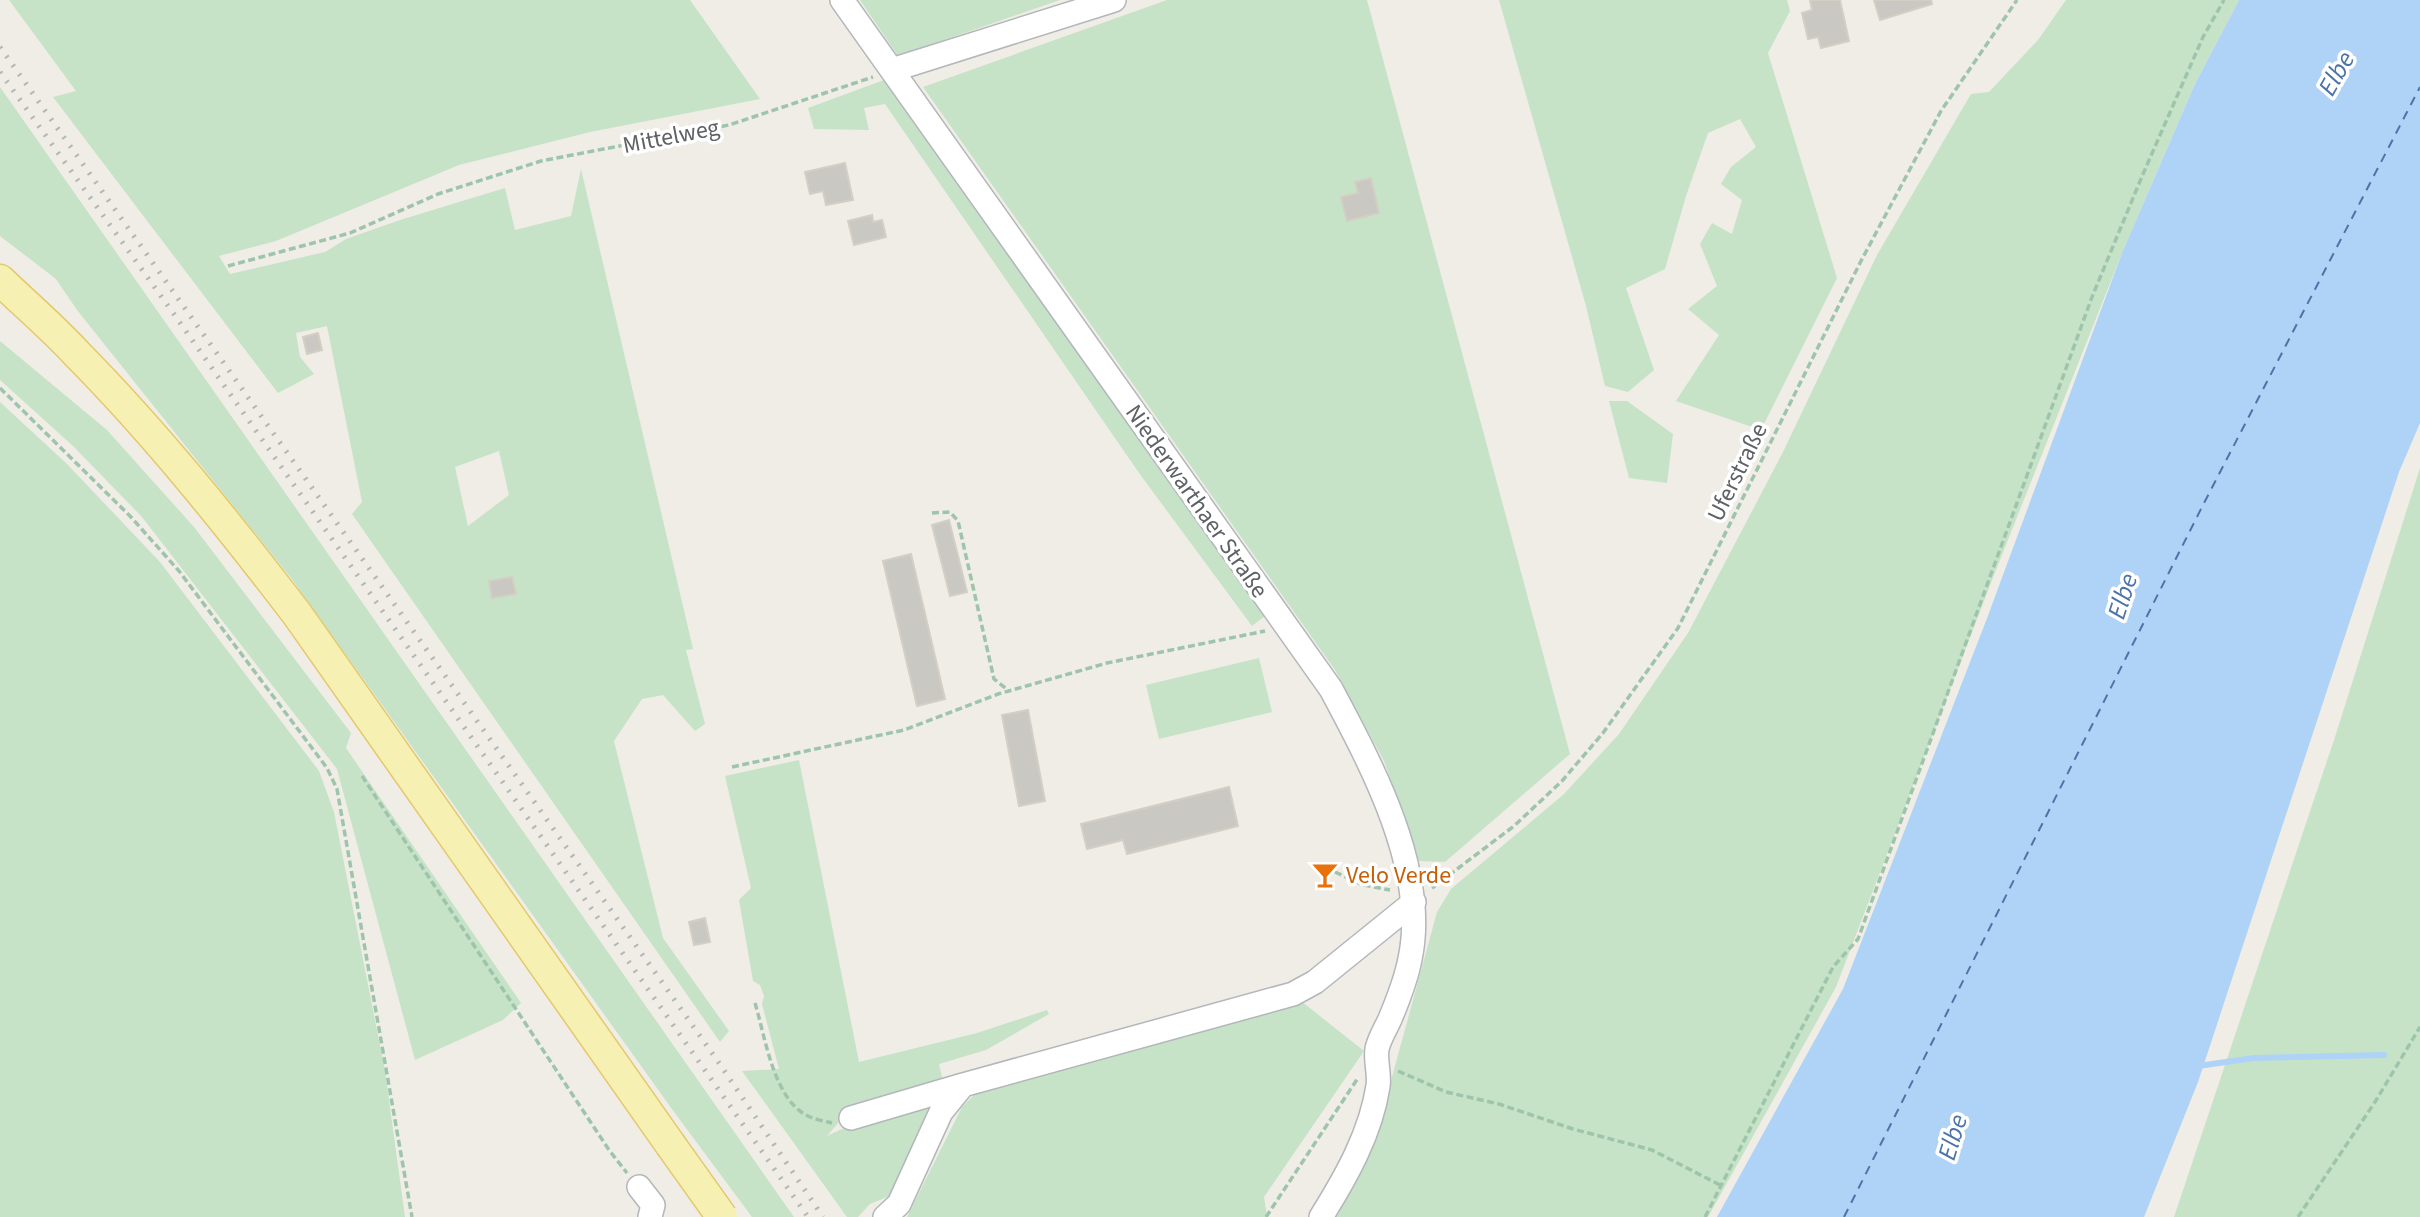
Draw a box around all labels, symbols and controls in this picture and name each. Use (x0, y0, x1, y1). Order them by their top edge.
water label: Elbe (2309, 44, 2364, 102)
street label: Mittelweg (620, 110, 722, 163)
street label: Niederwarthaer Straße (1117, 397, 1277, 605)
street label: Uferstraße (1699, 417, 1776, 527)
water label: Elbe (2098, 569, 2147, 624)
place label: Velo Verde (1346, 858, 1451, 893)
bar icon: Velo Verde (1310, 860, 1340, 890)
water label: Elbe (1928, 1110, 1977, 1165)

